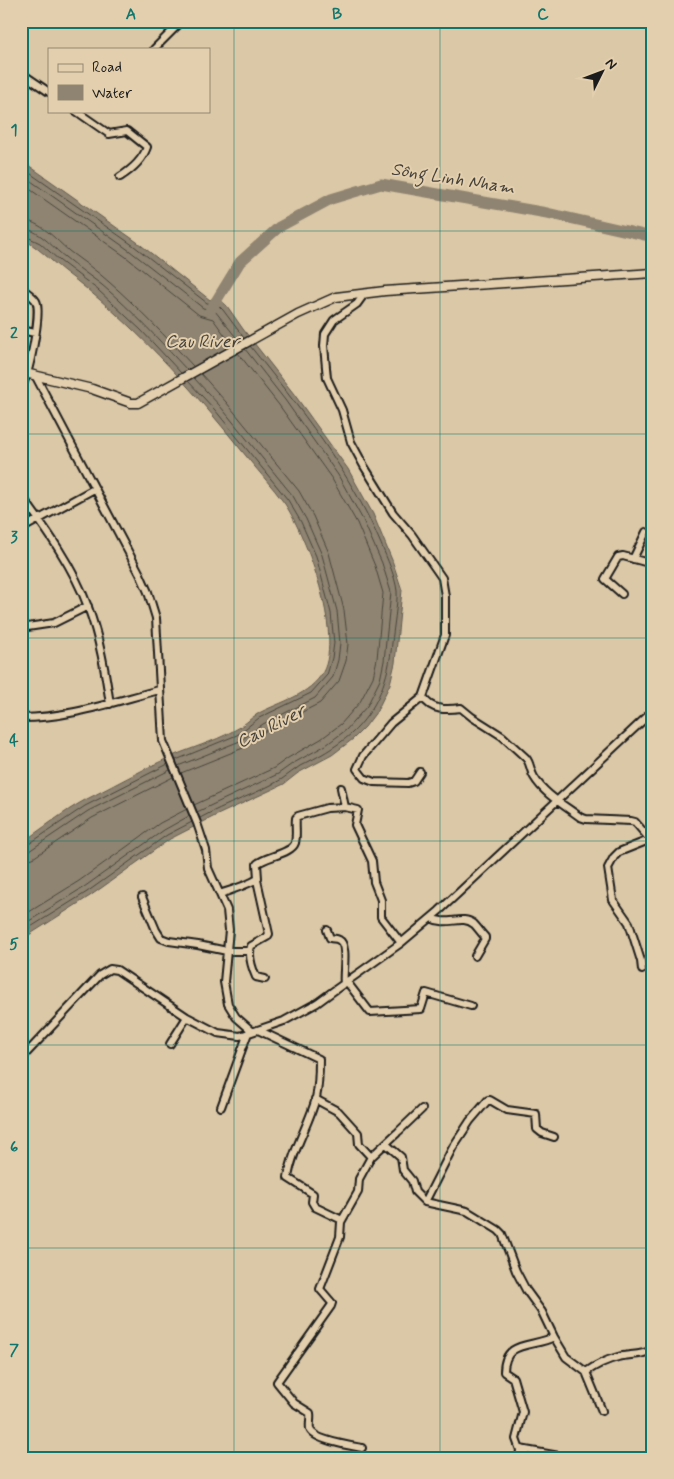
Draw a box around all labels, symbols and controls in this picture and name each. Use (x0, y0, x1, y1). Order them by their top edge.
text: A (126, 4, 136, 25)
text: B (332, 4, 342, 25)
text: C (537, 4, 549, 25)
legend (48, 48, 210, 112)
north arrow (576, 48, 626, 98)
text: N (601, 54, 621, 73)
text: Road (92, 58, 122, 78)
text: Water (92, 84, 132, 104)
text: 1 (10, 120, 18, 141)
water label: Sông Linh Nham (389, 157, 517, 203)
text: 2 (10, 323, 18, 344)
water label: Cau River (165, 330, 242, 354)
text: 3 (10, 527, 18, 548)
water label: Cau River (233, 698, 312, 754)
text: 4 (9, 730, 19, 751)
text: 5 (9, 934, 19, 955)
text: 6 (10, 1137, 18, 1158)
text: 7 (9, 1340, 19, 1361)

